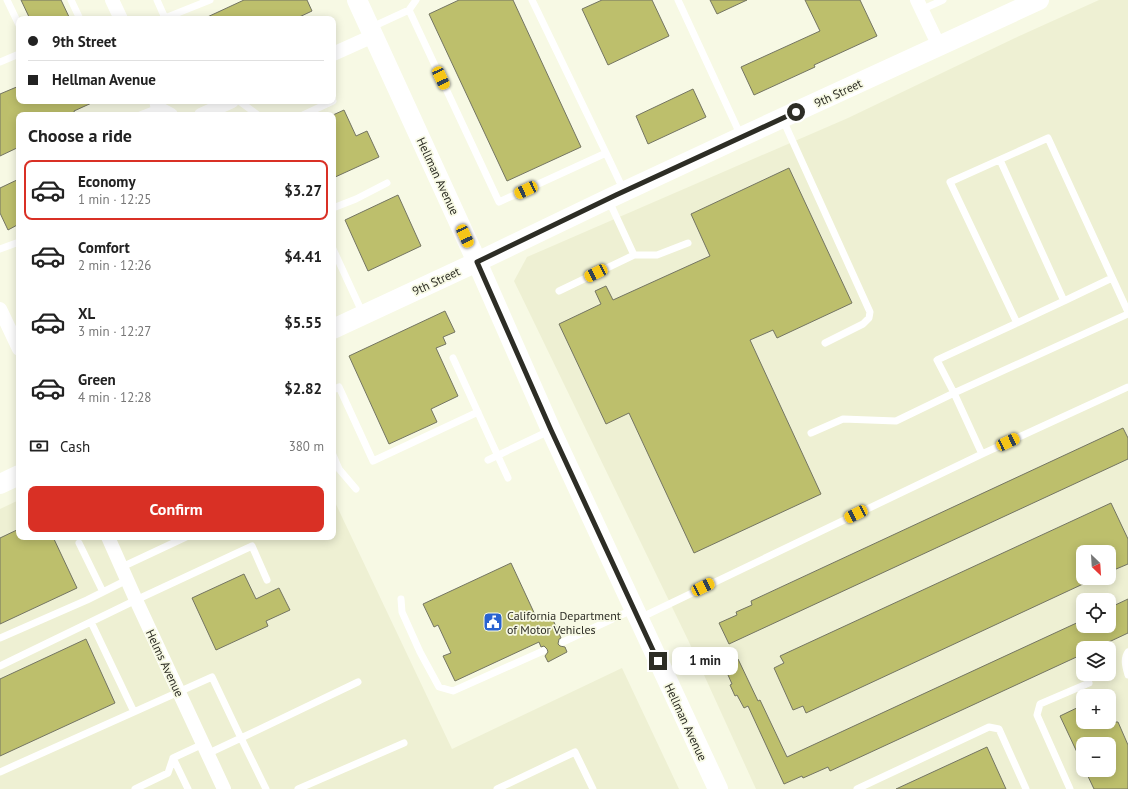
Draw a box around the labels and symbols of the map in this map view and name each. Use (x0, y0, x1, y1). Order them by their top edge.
car (430, 65, 452, 91)
street label: 9th Street (812, 75, 864, 111)
route start (787, 103, 805, 121)
street label: Hellman Avenue (414, 135, 462, 217)
car (513, 179, 539, 201)
car (454, 223, 476, 249)
car (583, 262, 609, 284)
street label: 9th Street (410, 263, 462, 299)
car (995, 431, 1021, 453)
car (843, 503, 869, 525)
north arrow (1076, 545, 1116, 585)
car (690, 576, 716, 598)
place label: California Department of Motor Vehicles (507, 608, 621, 637)
public building icon: California Department of Motor Vehicles (482, 611, 504, 633)
street label: Helms Avenue (143, 627, 187, 699)
callout: 1 min (672, 647, 738, 675)
route end (649, 652, 667, 670)
street label: Hellman Avenue (662, 681, 710, 763)

